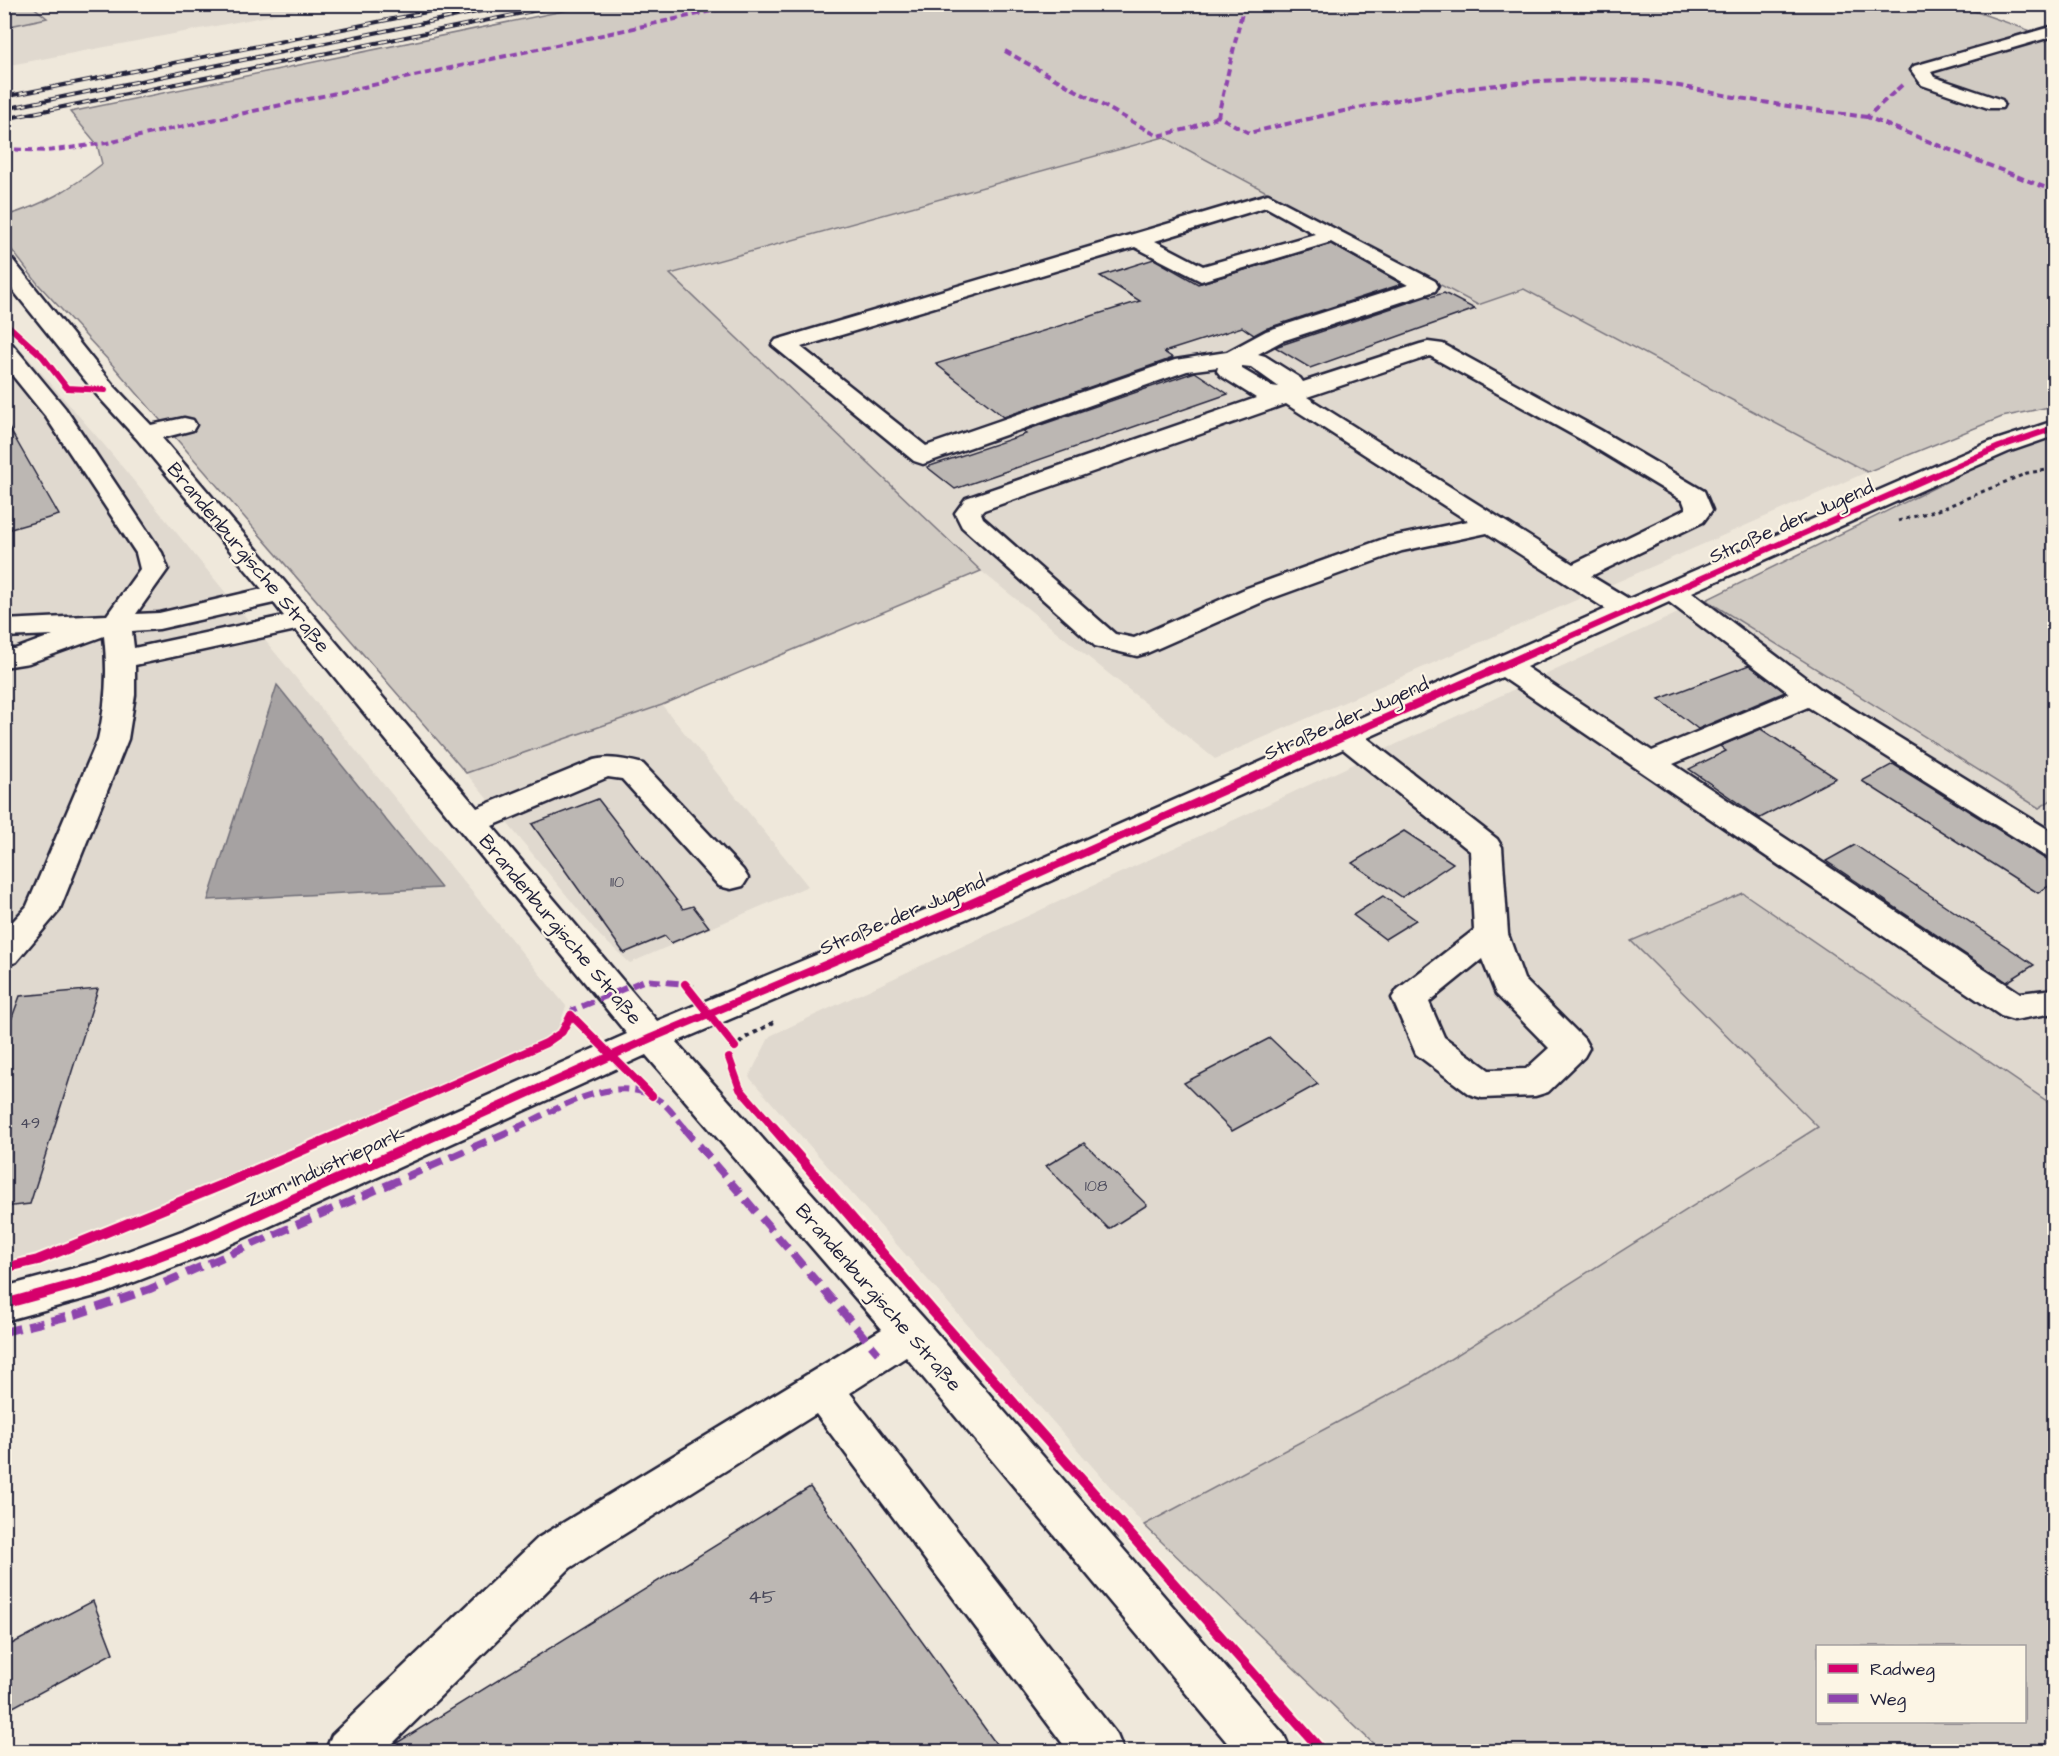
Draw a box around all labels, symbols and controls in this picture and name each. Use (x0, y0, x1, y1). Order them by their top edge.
street label: Brandenburgische Straße (159, 456, 336, 660)
street label: Straße der Jugend (1705, 473, 1879, 572)
street label: Straße der Jugend (1260, 670, 1434, 769)
street label: Brandenburgische Straße (471, 828, 648, 1032)
street label: Straße der Jugend (815, 867, 990, 963)
house number: 110 (610, 871, 624, 893)
house number: 49 (20, 1112, 40, 1134)
street label: Zum Industriepark (242, 1119, 409, 1214)
house number: 108 (1085, 1175, 1107, 1197)
street label: Brandenburgische Straße (788, 1198, 968, 1399)
house number: 45 (748, 1583, 776, 1611)
legend (1816, 1645, 2026, 1723)
text: Radweg (1870, 1657, 1935, 1683)
text: Weg (1870, 1687, 1906, 1713)

